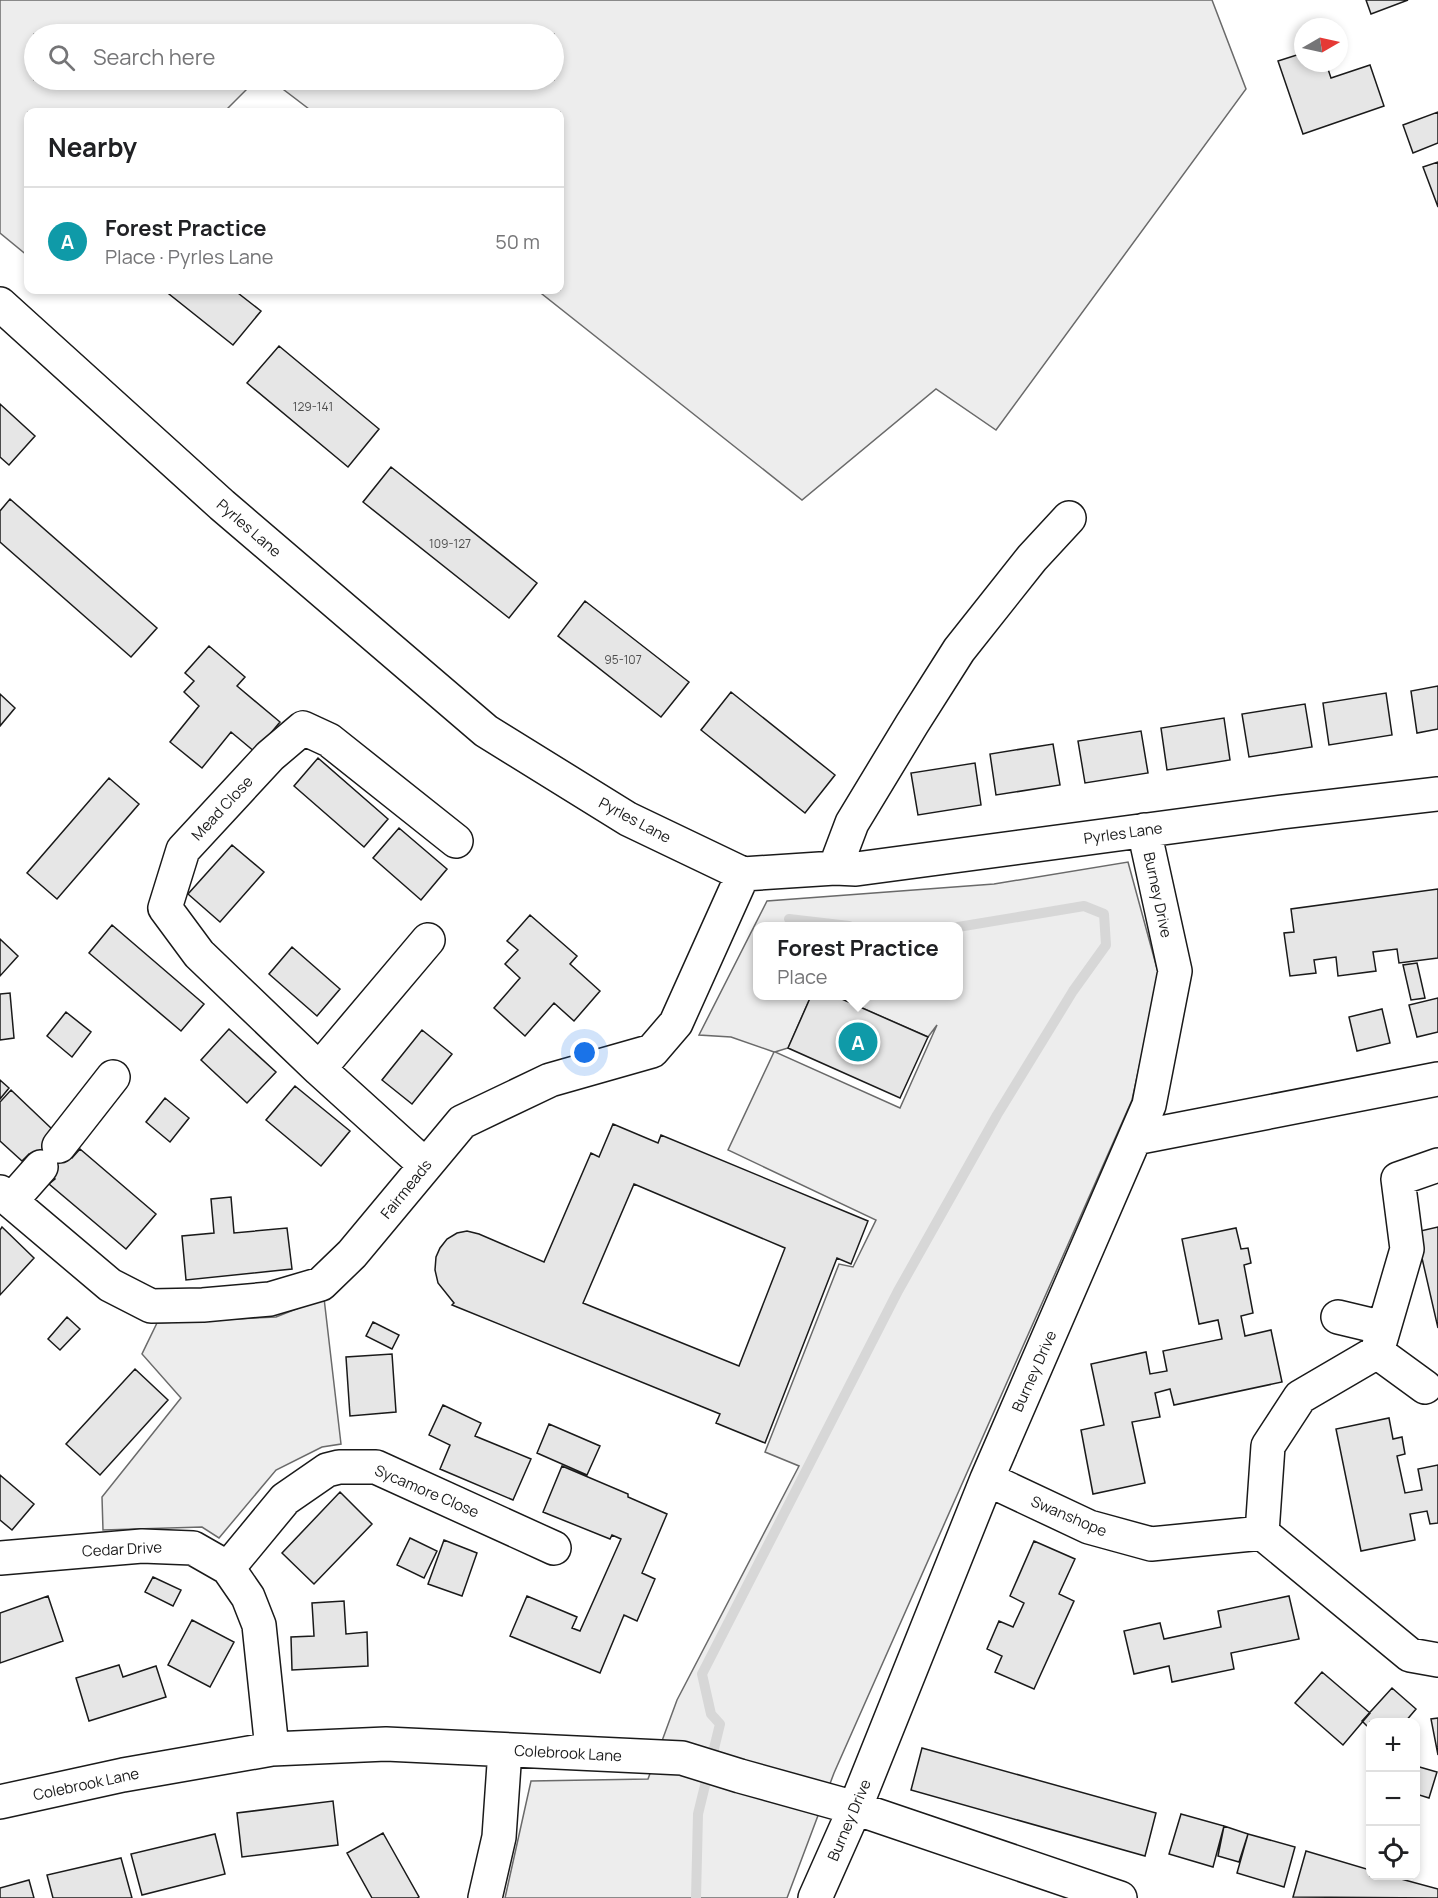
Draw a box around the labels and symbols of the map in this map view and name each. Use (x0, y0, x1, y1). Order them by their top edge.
north arrow (1294, 18, 1348, 72)
house number: 129-141 (293, 398, 333, 415)
street label: Pyrles Lane (212, 494, 286, 562)
house number: 109-127 (429, 535, 471, 552)
house number: 95-107 (604, 651, 642, 668)
street label: Mead Close (187, 771, 257, 845)
street label: Pyrles Lane (595, 792, 675, 848)
street label: Pyrles Lane (1082, 817, 1164, 849)
street label: Burney Drive (1139, 850, 1177, 940)
pin: A (838, 1020, 878, 1064)
your location (570, 1038, 599, 1067)
street label: Fairmeads (376, 1155, 437, 1223)
street label: Burney Drive (1007, 1327, 1061, 1415)
street label: Sycamore Close (372, 1460, 483, 1523)
street label: Swanshope (1028, 1491, 1111, 1542)
street label: Cedar Drive (81, 1536, 163, 1562)
street label: Colebrook Lane (514, 1740, 623, 1766)
street label: Colebrook Lane (31, 1762, 141, 1805)
street label: Burney Drive (822, 1776, 876, 1864)

